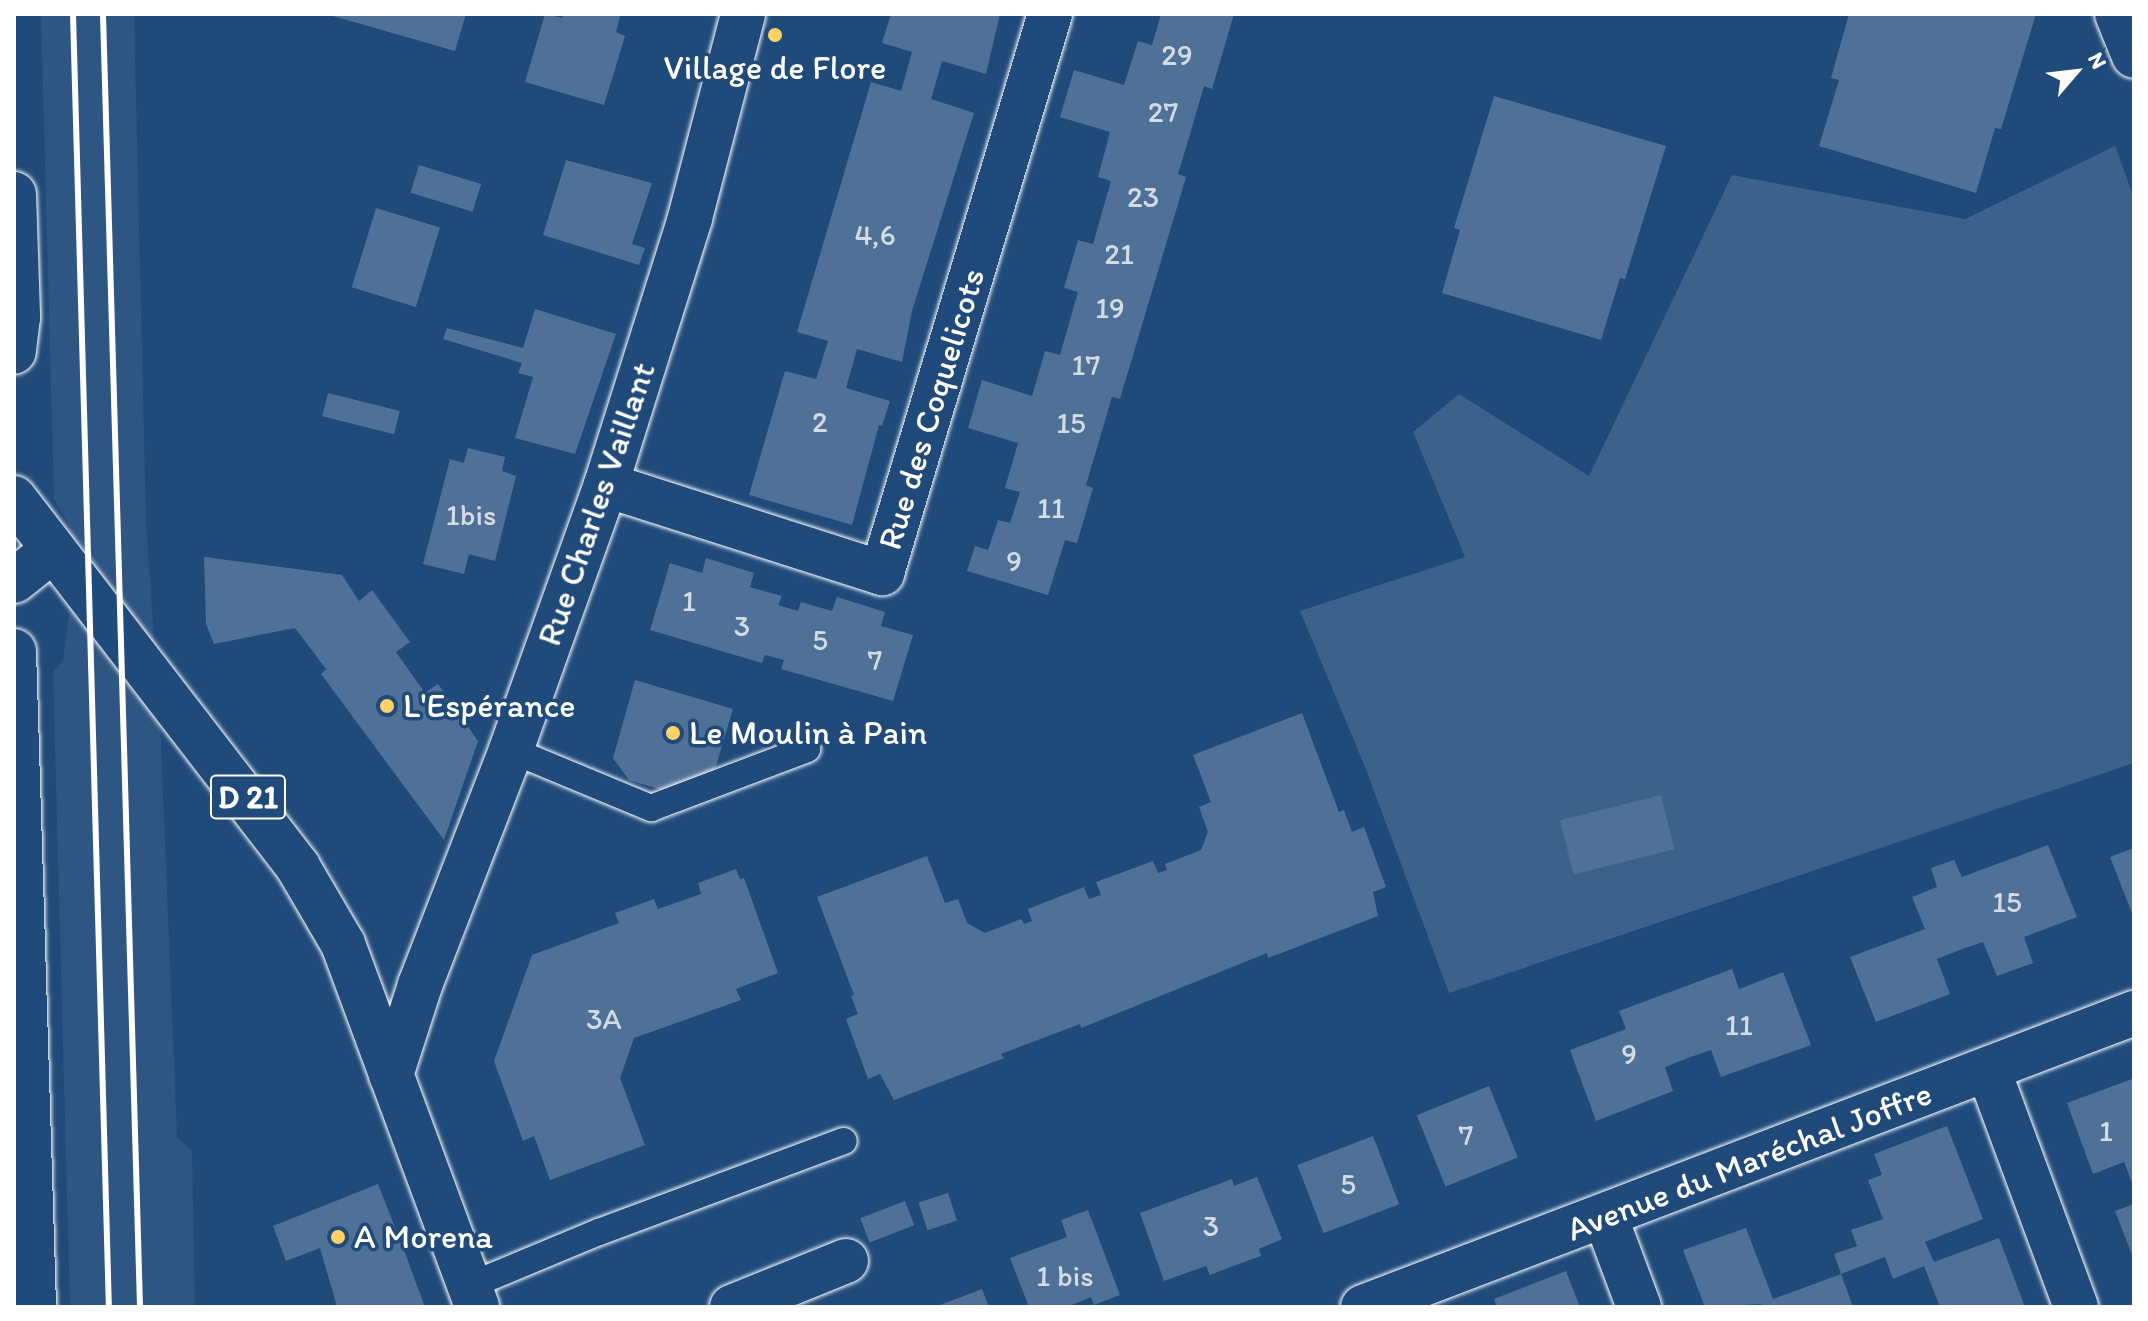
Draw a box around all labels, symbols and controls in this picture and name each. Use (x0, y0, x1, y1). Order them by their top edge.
marker: Village de Flore (766, 26, 784, 44)
north arrow (2036, 32, 2116, 112)
house number: 29 (1161, 37, 1193, 73)
place label: Village de Flore (664, 48, 886, 88)
text: N (2082, 48, 2113, 73)
house number: 27 (1148, 94, 1178, 130)
house number: 23 (1127, 179, 1159, 215)
house number: 4,6 (854, 217, 896, 253)
house number: 21 (1104, 236, 1134, 272)
street label: Rue des Coquelicots (869, 264, 993, 554)
house number: 19 (1095, 290, 1125, 326)
house number: 17 (1072, 347, 1100, 383)
street label: Rue Charles Vaillant (528, 357, 664, 651)
house number: 2 (812, 404, 828, 440)
house number: 15 (1056, 405, 1086, 441)
house number: 11 (1037, 490, 1065, 526)
house number: 1bis (446, 497, 496, 533)
house number: 9 (1006, 543, 1022, 579)
house number: 1 (682, 583, 696, 619)
house number: 3 (734, 608, 750, 644)
house number: 5 (812, 622, 828, 658)
house number: 7 (868, 642, 882, 678)
place label: L'Espérance (403, 686, 575, 726)
marker: L'Espérance (378, 697, 396, 715)
place label: Le Moulin à Pain (689, 713, 926, 753)
marker: Le Moulin à Pain (664, 724, 682, 742)
road number: D 21 (208, 769, 288, 825)
house number: 15 (1992, 884, 2022, 920)
house number: 3A (586, 1001, 622, 1037)
house number: 11 (1725, 1007, 1753, 1043)
house number: 9 (1621, 1036, 1637, 1072)
street label: Avenue du Maréchal Joffre (1560, 1072, 1938, 1250)
house number: 1 (2099, 1113, 2113, 1149)
house number: 7 (1459, 1117, 1473, 1153)
house number: 5 (1340, 1166, 1356, 1202)
house number: 3 (1203, 1208, 1219, 1244)
place label: A Morena (354, 1217, 493, 1257)
marker: A Morena (329, 1228, 347, 1246)
house number: 1 bis (1036, 1258, 1094, 1294)

